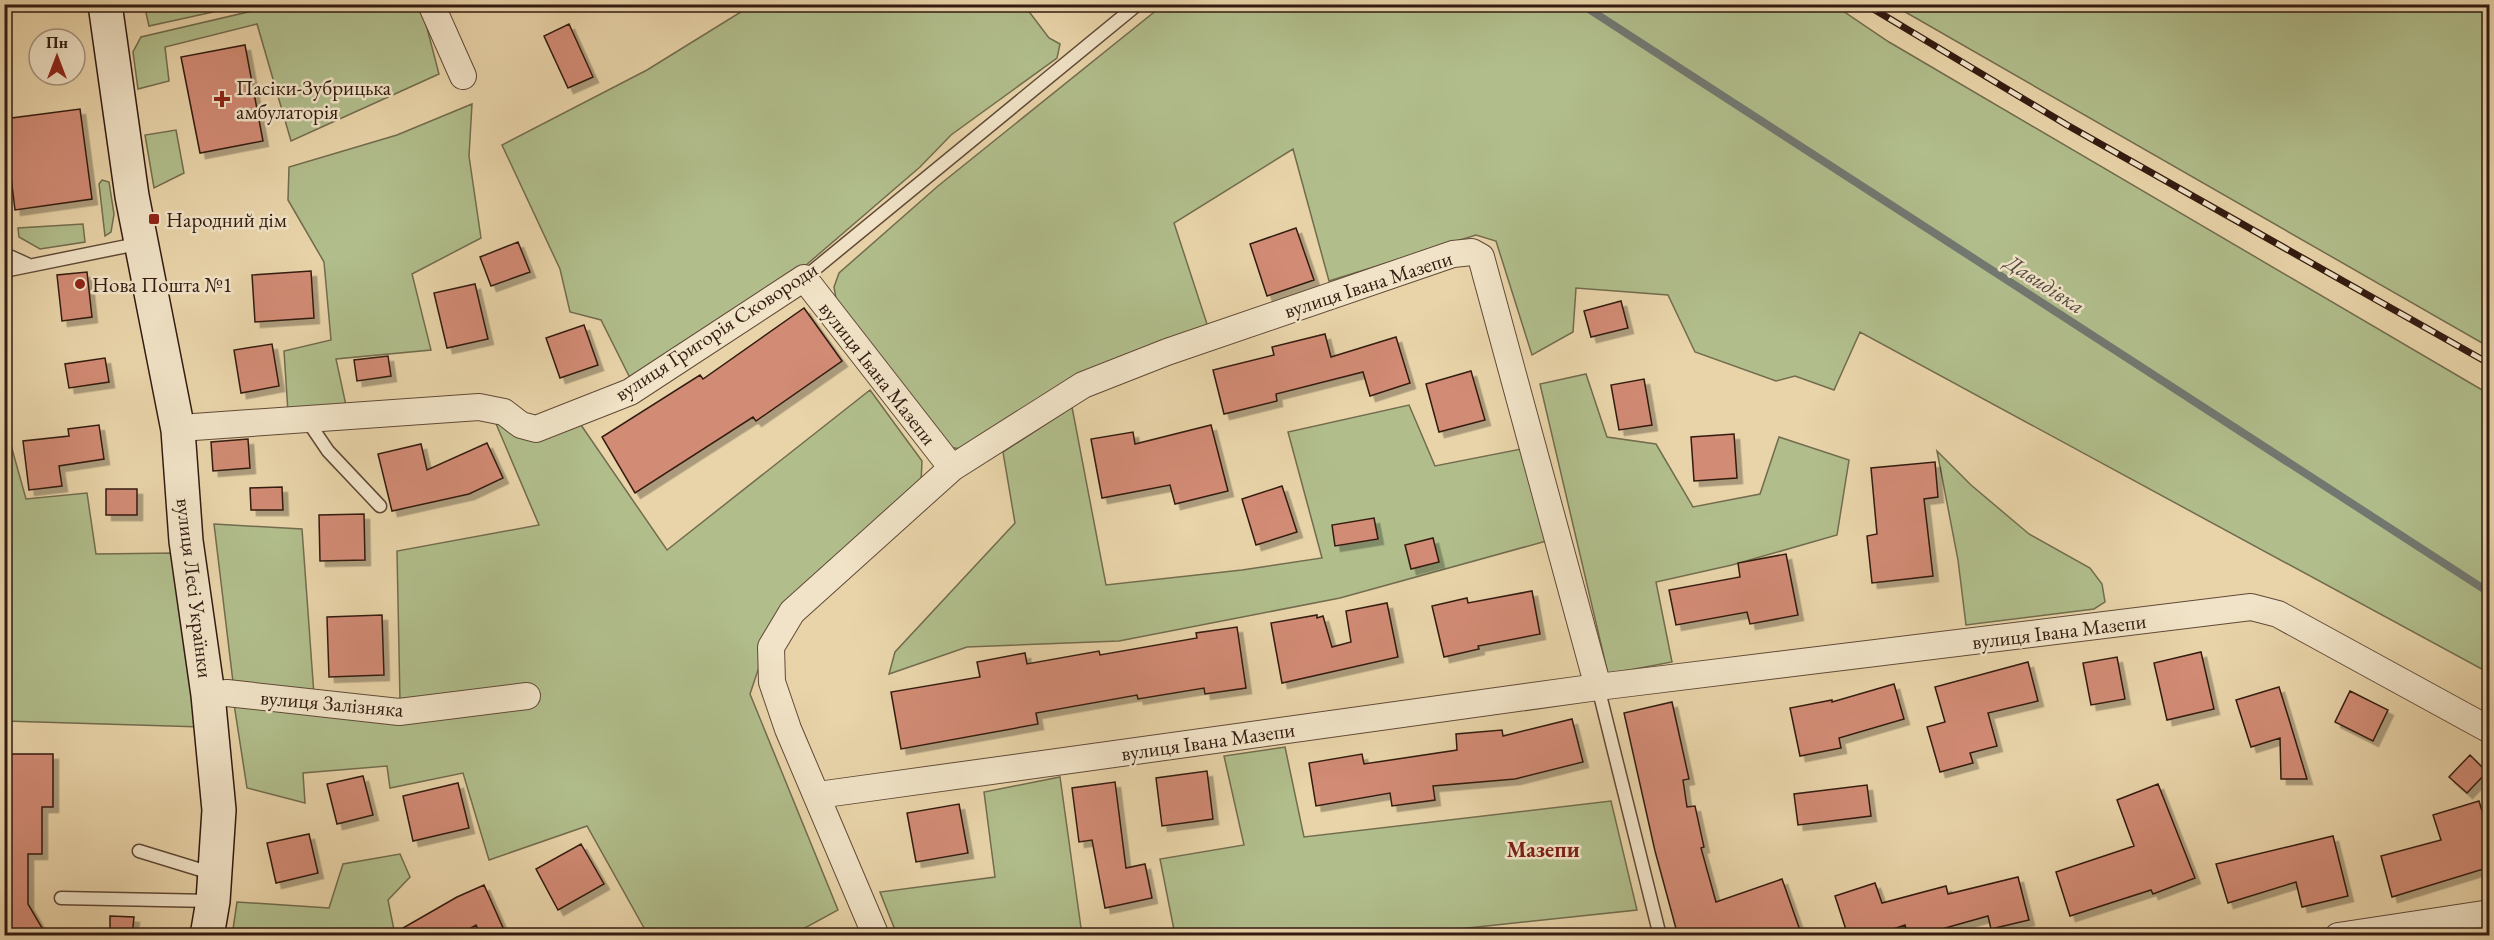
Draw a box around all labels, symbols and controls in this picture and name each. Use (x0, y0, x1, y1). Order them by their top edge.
north arrow (27, 27, 87, 87)
text: Пн (46, 32, 68, 53)
place label: Пасіки-Зубрицька амбулаторія (236, 74, 392, 125)
marker: Пасіки-Зубрицька амбулаторія (213, 90, 231, 108)
place label: Народний дім (166, 206, 287, 233)
marker: Народний дім (147, 212, 161, 226)
street label: вулиця Івана Мазепи (1280, 244, 1456, 324)
water label: Давидівка (1998, 246, 2090, 320)
street label: вулиця Григорія Сковороди (609, 255, 823, 407)
place label: Нова Пошта №1 (92, 271, 233, 298)
marker: Нова Пошта №1 (73, 277, 87, 291)
street label: вулиця Івана Мазепи (813, 296, 943, 450)
street label: вулиця Лесі Українки (171, 496, 219, 680)
street label: вулиця Івана Мазепи (1970, 607, 2148, 655)
street label: вулиця Залізняка (259, 683, 405, 723)
street label: вулиця Івана Мазепи (1119, 715, 1297, 767)
district label: Мазепи (1506, 835, 1580, 864)

